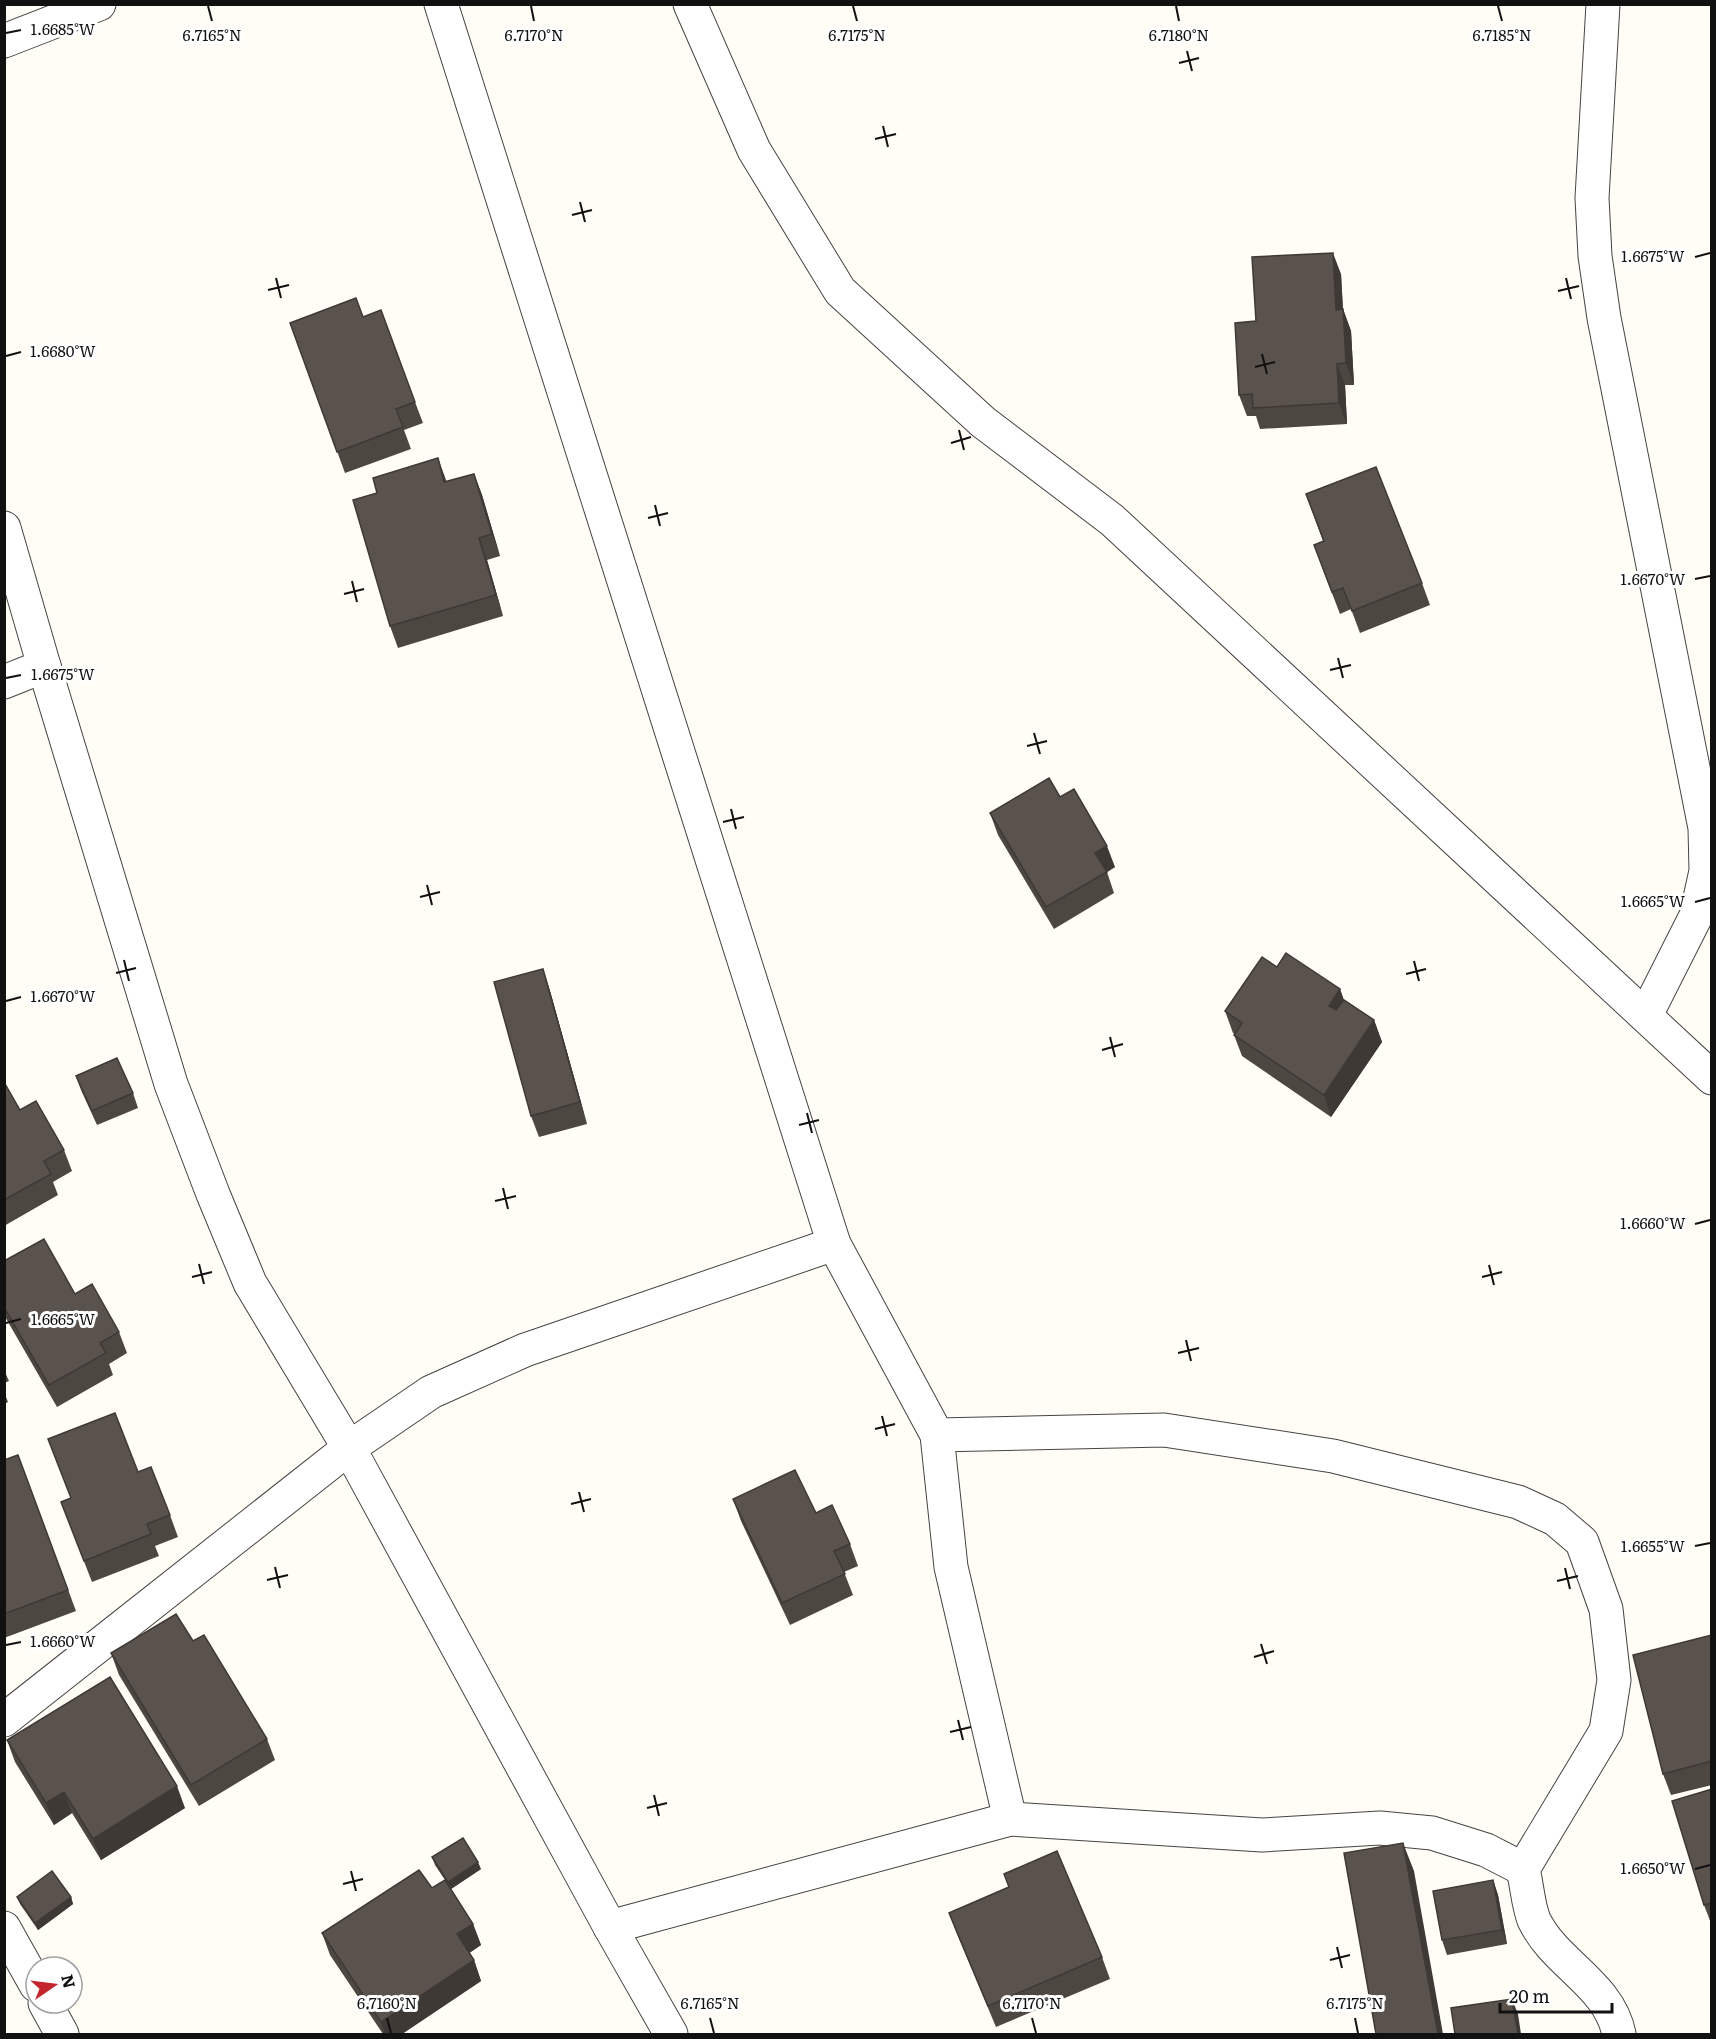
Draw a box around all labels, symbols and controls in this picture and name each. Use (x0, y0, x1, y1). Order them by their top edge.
text: 1.6685°W (31, 17, 96, 40)
text: 6.7165°N (183, 23, 242, 46)
text: 6.7170°N (504, 23, 564, 46)
text: 6.7175°N (828, 23, 886, 46)
text: 6.7180°N (1149, 23, 1209, 46)
text: 6.7185°N (1472, 23, 1532, 46)
text: 1.6675°W (1621, 244, 1685, 267)
text: 1.6680°W (30, 339, 96, 362)
text: 1.6670°W (1621, 567, 1686, 590)
text: 1.6675°W (31, 662, 95, 685)
text: 1.6665°W (1621, 889, 1686, 912)
text: 1.6670°W (31, 984, 96, 1007)
text: 1.6660°W (1620, 1211, 1686, 1234)
text: 1.6665°W (31, 1307, 96, 1330)
text: 1.6655°W (1621, 1534, 1686, 1557)
text: 1.6660°W (30, 1629, 96, 1652)
text: 1.6650°W (1621, 1856, 1686, 1879)
north arrow (24, 1955, 84, 2015)
text: N (56, 1972, 83, 1991)
scale bar (1500, 1976, 1612, 2014)
text: 20 m (1509, 1982, 1550, 2009)
text: 6.7160°N (357, 1991, 417, 2014)
text: 6.7165°N (681, 1991, 740, 2014)
text: 6.7170°N (1002, 1991, 1062, 2014)
text: 6.7175°N (1326, 1991, 1384, 2014)

